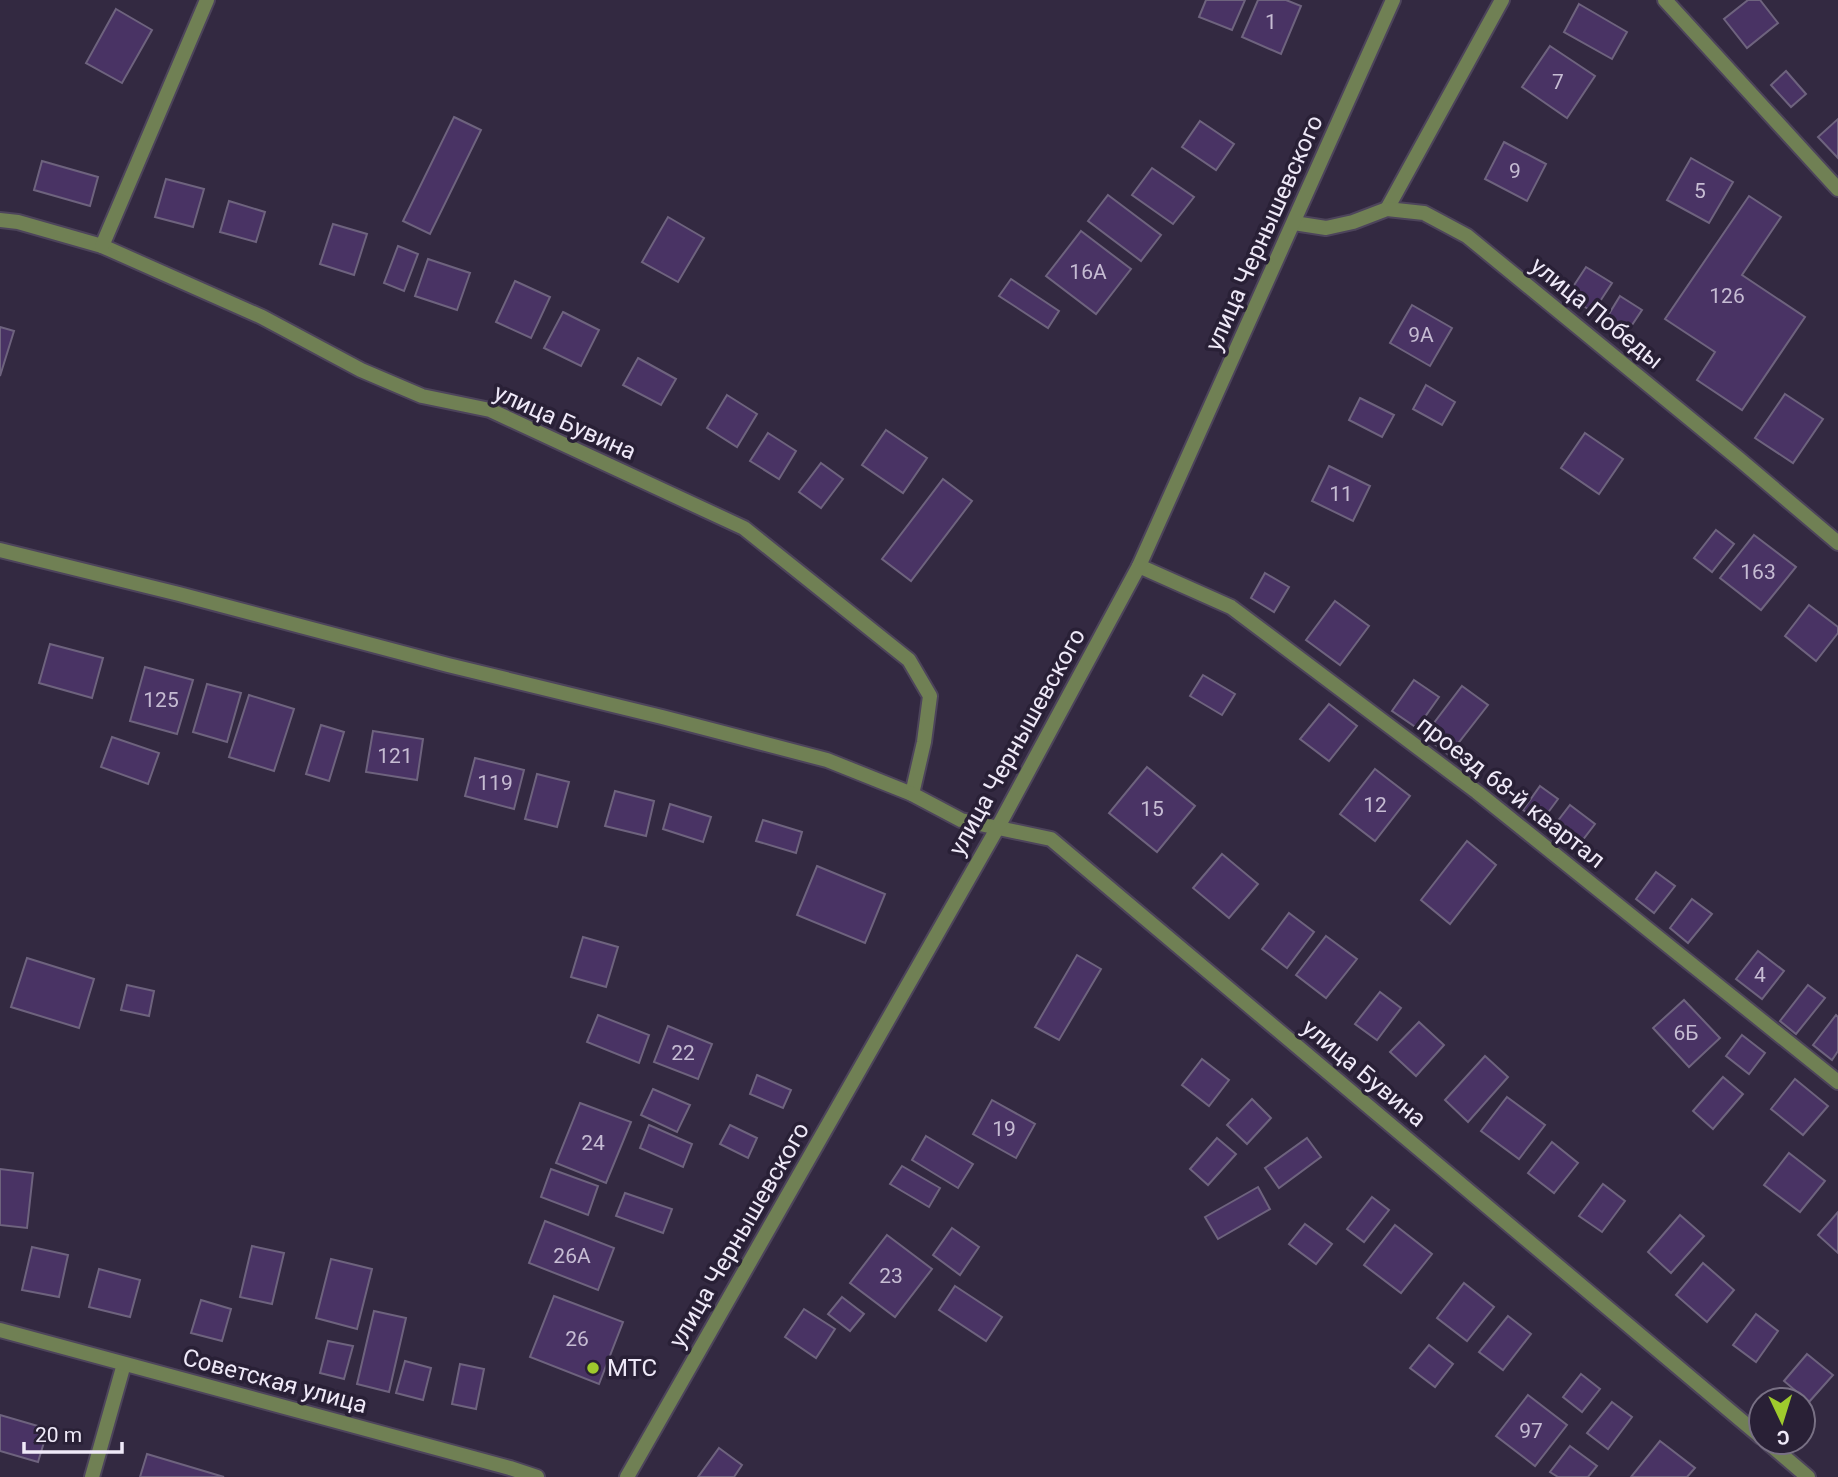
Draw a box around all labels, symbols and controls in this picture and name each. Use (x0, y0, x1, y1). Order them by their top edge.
house number: 1 (1265, 10, 1277, 34)
house number: 7 (1552, 70, 1564, 94)
street label: улица Чернышевского (1199, 111, 1329, 355)
house number: 9 (1509, 159, 1521, 183)
house number: 5 (1694, 179, 1706, 203)
street label: улица Победы (1525, 251, 1669, 375)
house number: 16А (1069, 260, 1107, 284)
house number: 126 (1709, 284, 1745, 308)
house number: 9А (1408, 323, 1434, 347)
street label: улица Бувина (490, 378, 640, 466)
house number: 11 (1329, 482, 1353, 506)
house number: 163 (1740, 560, 1776, 584)
street label: улица Чернышевского (943, 624, 1091, 860)
house number: 125 (143, 688, 179, 712)
street label: проезд 68-й квартал (1412, 710, 1610, 874)
house number: 121 (377, 744, 413, 768)
house number: 119 (477, 771, 513, 795)
house number: 12 (1363, 793, 1387, 817)
house number: 15 (1140, 797, 1164, 821)
house number: 4 (1754, 963, 1766, 987)
street label: улица Бувина (1296, 1013, 1432, 1133)
house number: 6Б (1673, 1021, 1699, 1045)
house number: 22 (671, 1041, 695, 1065)
street label: улица Чернышевского (663, 1117, 815, 1353)
house number: 19 (992, 1117, 1016, 1141)
house number: 24 (581, 1131, 605, 1155)
house number: 26А (553, 1244, 591, 1268)
house number: 23 (879, 1264, 903, 1288)
house number: 26 (565, 1327, 589, 1351)
street label: Советская улица (180, 1343, 370, 1419)
place label: МТС (607, 1354, 657, 1382)
marker: МТС (585, 1360, 601, 1376)
north arrow (1747, 1386, 1817, 1456)
scale bar (24, 1410, 122, 1454)
house number: 97 (1519, 1419, 1543, 1443)
text: 20 m (35, 1423, 82, 1447)
text: С (1776, 1426, 1790, 1449)

